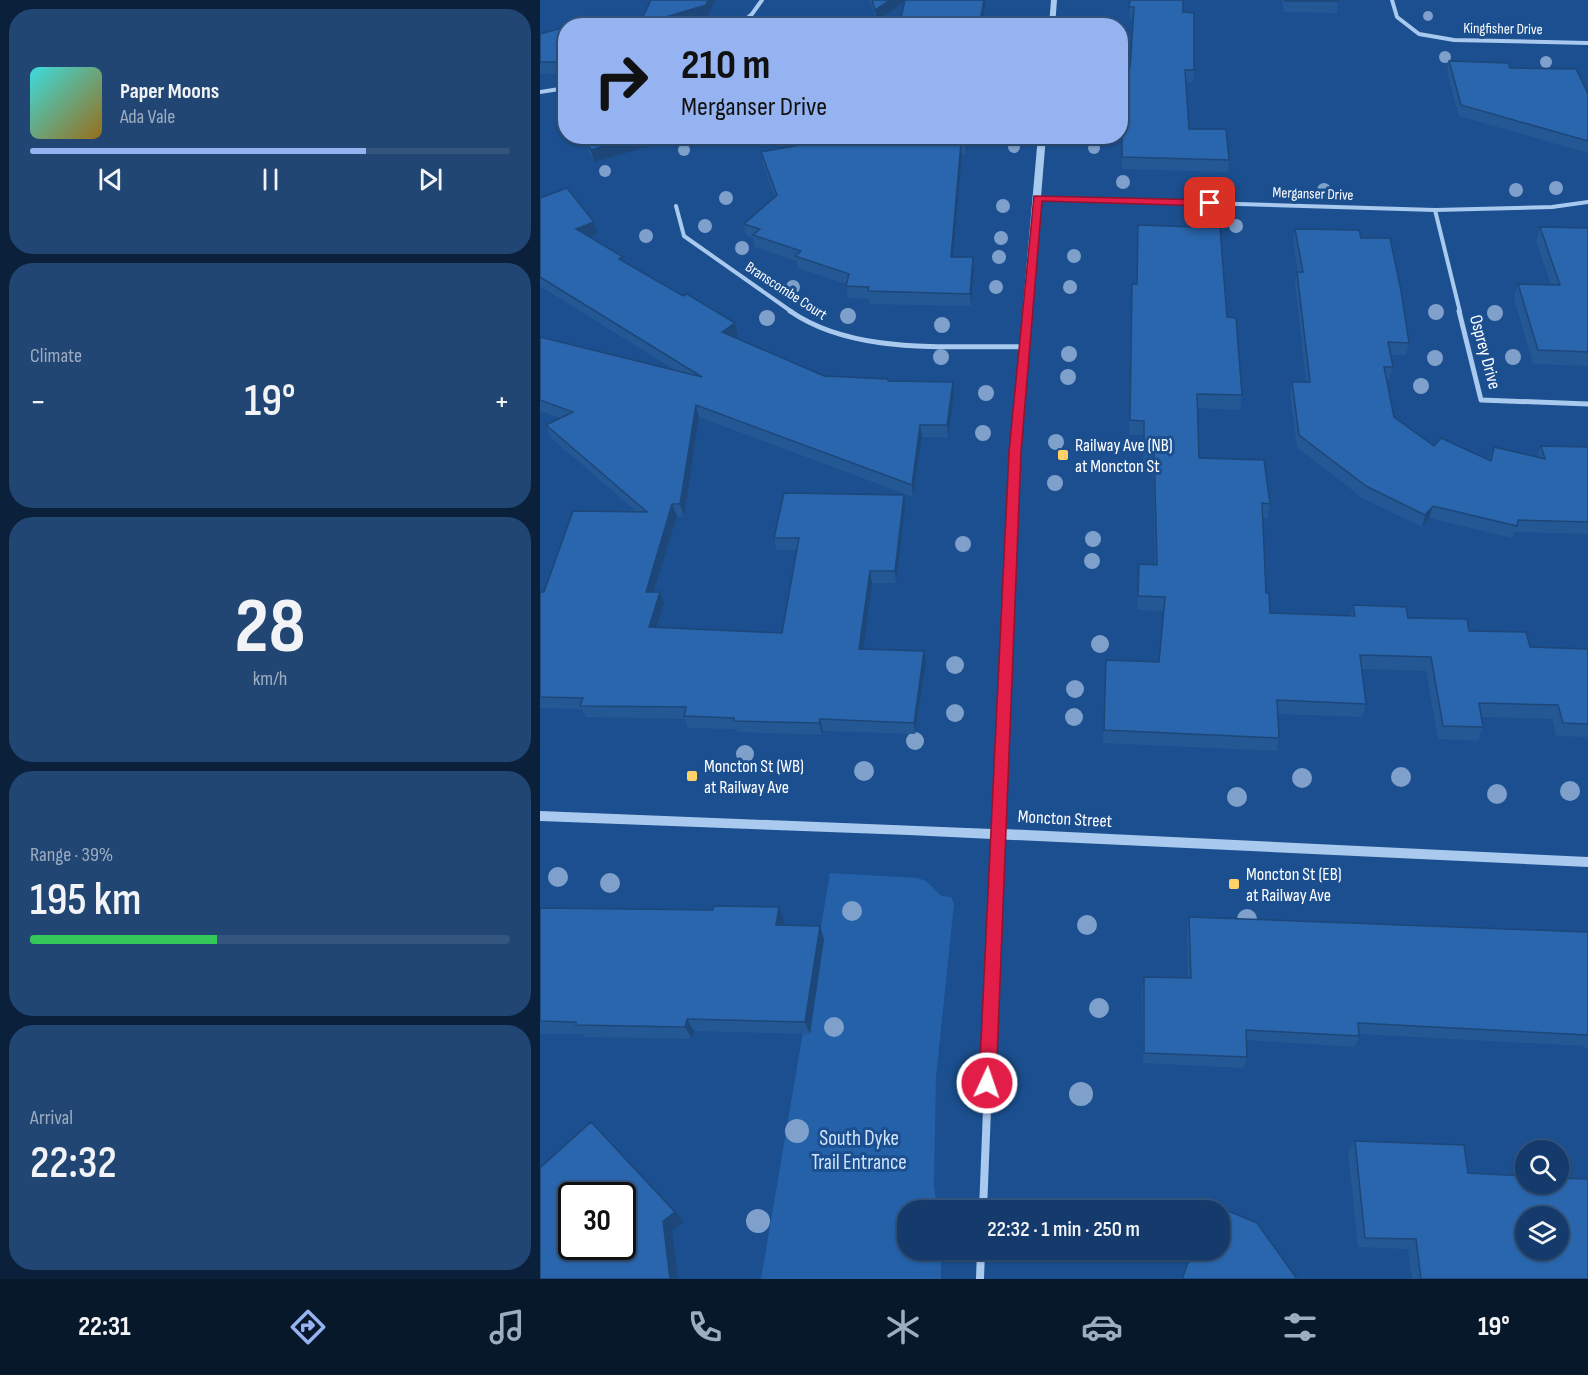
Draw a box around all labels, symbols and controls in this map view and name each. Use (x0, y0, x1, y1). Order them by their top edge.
street label: Kingfisher Drive (1463, 19, 1543, 39)
text: 210 m (681, 40, 770, 91)
icon: right (582, 42, 660, 120)
text: Paper Moons (120, 78, 219, 105)
text: Merganser Drive (681, 91, 827, 123)
text: Ada Vale (120, 105, 175, 129)
icon: previous (94, 163, 127, 196)
icon: pause (254, 163, 287, 196)
icon: next (414, 163, 447, 196)
pin (1184, 177, 1235, 228)
street label: Merganser Drive (1272, 183, 1354, 205)
icon: arrive (1193, 186, 1226, 219)
street label: Branscombe Court (742, 258, 831, 325)
street label: Osprey Drive (1465, 313, 1505, 391)
text: Climate (30, 344, 82, 368)
text: 19° (244, 374, 296, 429)
text: − (30, 382, 46, 422)
text: + (494, 382, 510, 422)
place label: Railway Ave (NB) at Moncton St (1075, 435, 1173, 477)
marker: Railway Ave (NB) at Moncton St (1056, 448, 1070, 462)
text: 28 (235, 581, 305, 674)
text: km/h (253, 667, 287, 691)
place label: Moncton St (WB) at Railway Ave (704, 756, 804, 798)
marker: Moncton St (WB) at Railway Ave (685, 769, 699, 783)
street label: Moncton Street (1017, 806, 1113, 832)
text: Range · 39% (30, 843, 113, 867)
place label: Moncton St (EB) at Railway Ave (1246, 864, 1342, 906)
text: 195 km (30, 873, 141, 928)
marker: Moncton St (EB) at Railway Ave (1227, 877, 1241, 891)
position arrow (955, 1051, 1019, 1115)
text: Arrival (30, 1106, 73, 1130)
park label: South Dyke Trail Entrance (811, 1126, 907, 1175)
text: 22:32 (30, 1136, 117, 1191)
map controls (1515, 1140, 1569, 1260)
button: search (1515, 1140, 1569, 1194)
speed limit sign: 30 (558, 1182, 636, 1260)
button: layers (1515, 1206, 1569, 1260)
text: 22:32 · 1 min · 250 m (987, 1216, 1140, 1243)
icon: directions (287, 1306, 329, 1348)
icon: music (486, 1306, 528, 1348)
icon: phone (684, 1306, 726, 1348)
icon: climate (882, 1306, 924, 1348)
icon: car (1081, 1306, 1123, 1348)
icon: filters (1279, 1306, 1321, 1348)
text: 22:31 (78, 1311, 131, 1343)
text: 19° (1478, 1311, 1510, 1343)

